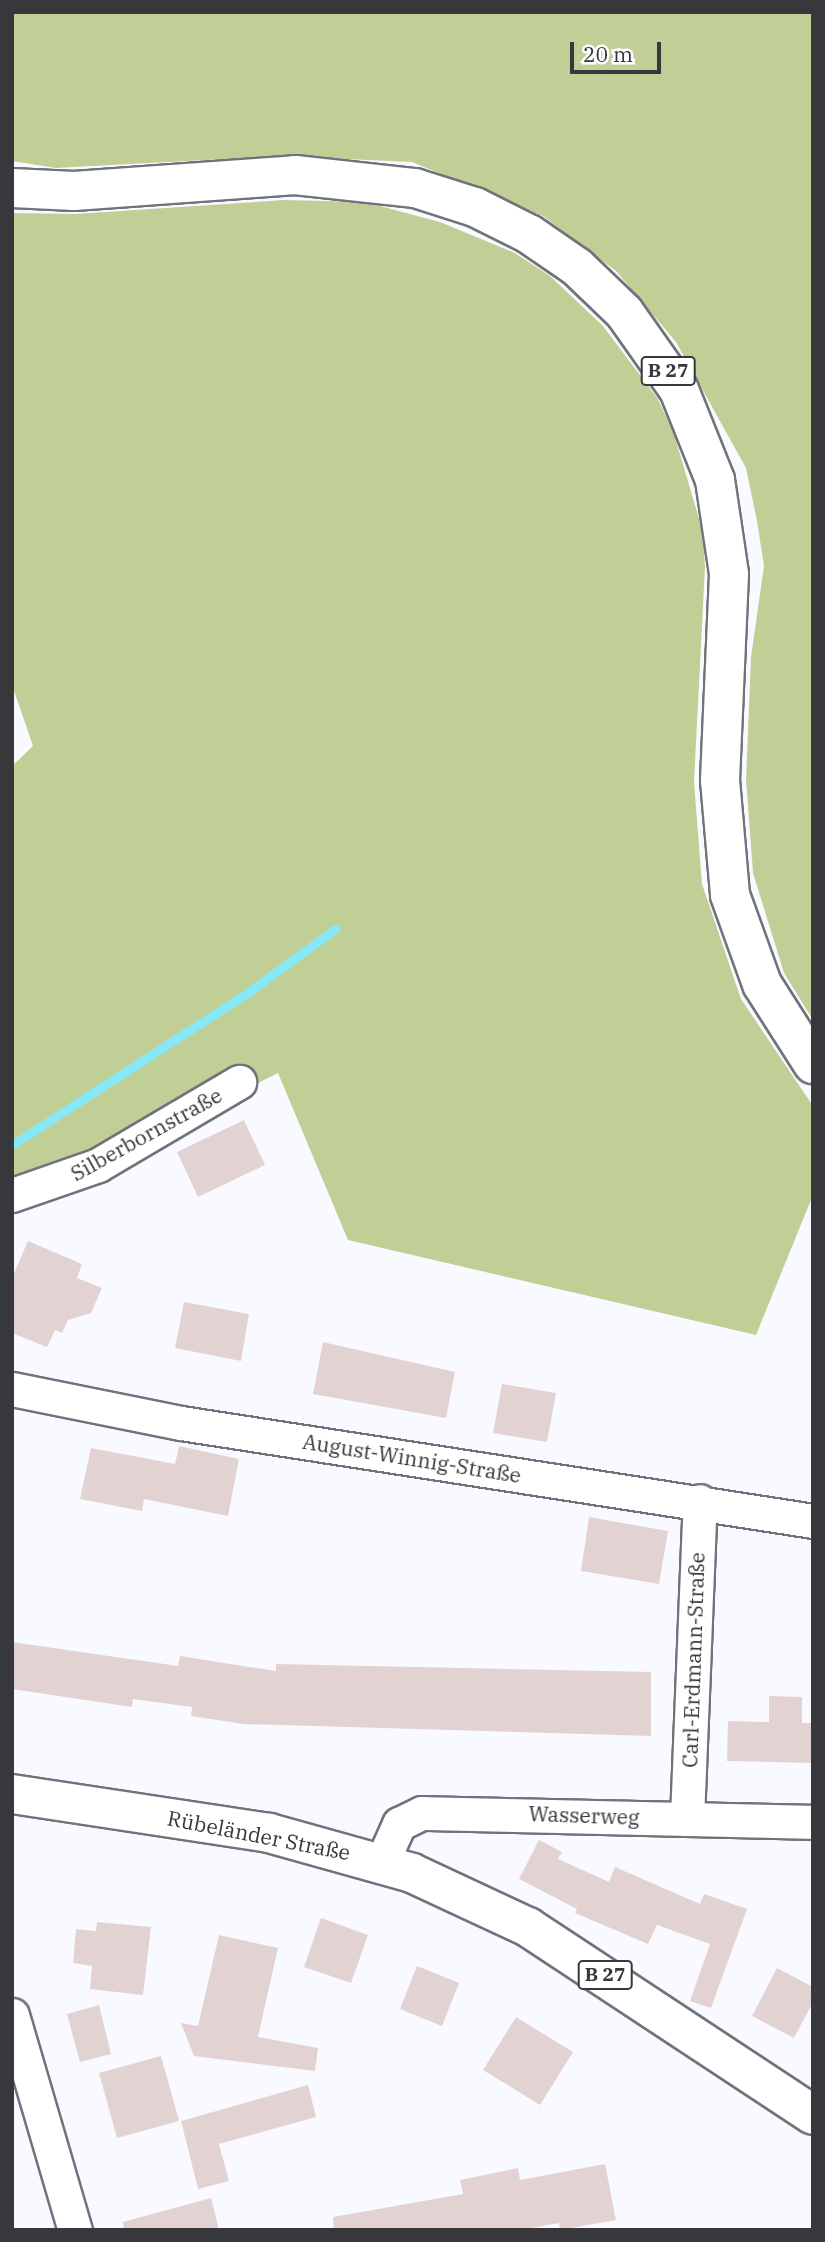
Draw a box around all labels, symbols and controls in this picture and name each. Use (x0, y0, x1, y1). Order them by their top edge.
scale bar (573, 28, 664, 72)
text: 20 m (583, 40, 633, 68)
road number: B 27 (640, 356, 696, 386)
street label: Silberbornstraße (66, 1082, 226, 1186)
street label: August-Winnig-Straße (301, 1428, 523, 1488)
street label: Carl-Erdmann-Straße (677, 1552, 709, 1768)
street label: Wasserweg (528, 1800, 640, 1830)
street label: Rübeländer Straße (165, 1805, 353, 1865)
road number: B 27 (577, 1960, 633, 1991)

